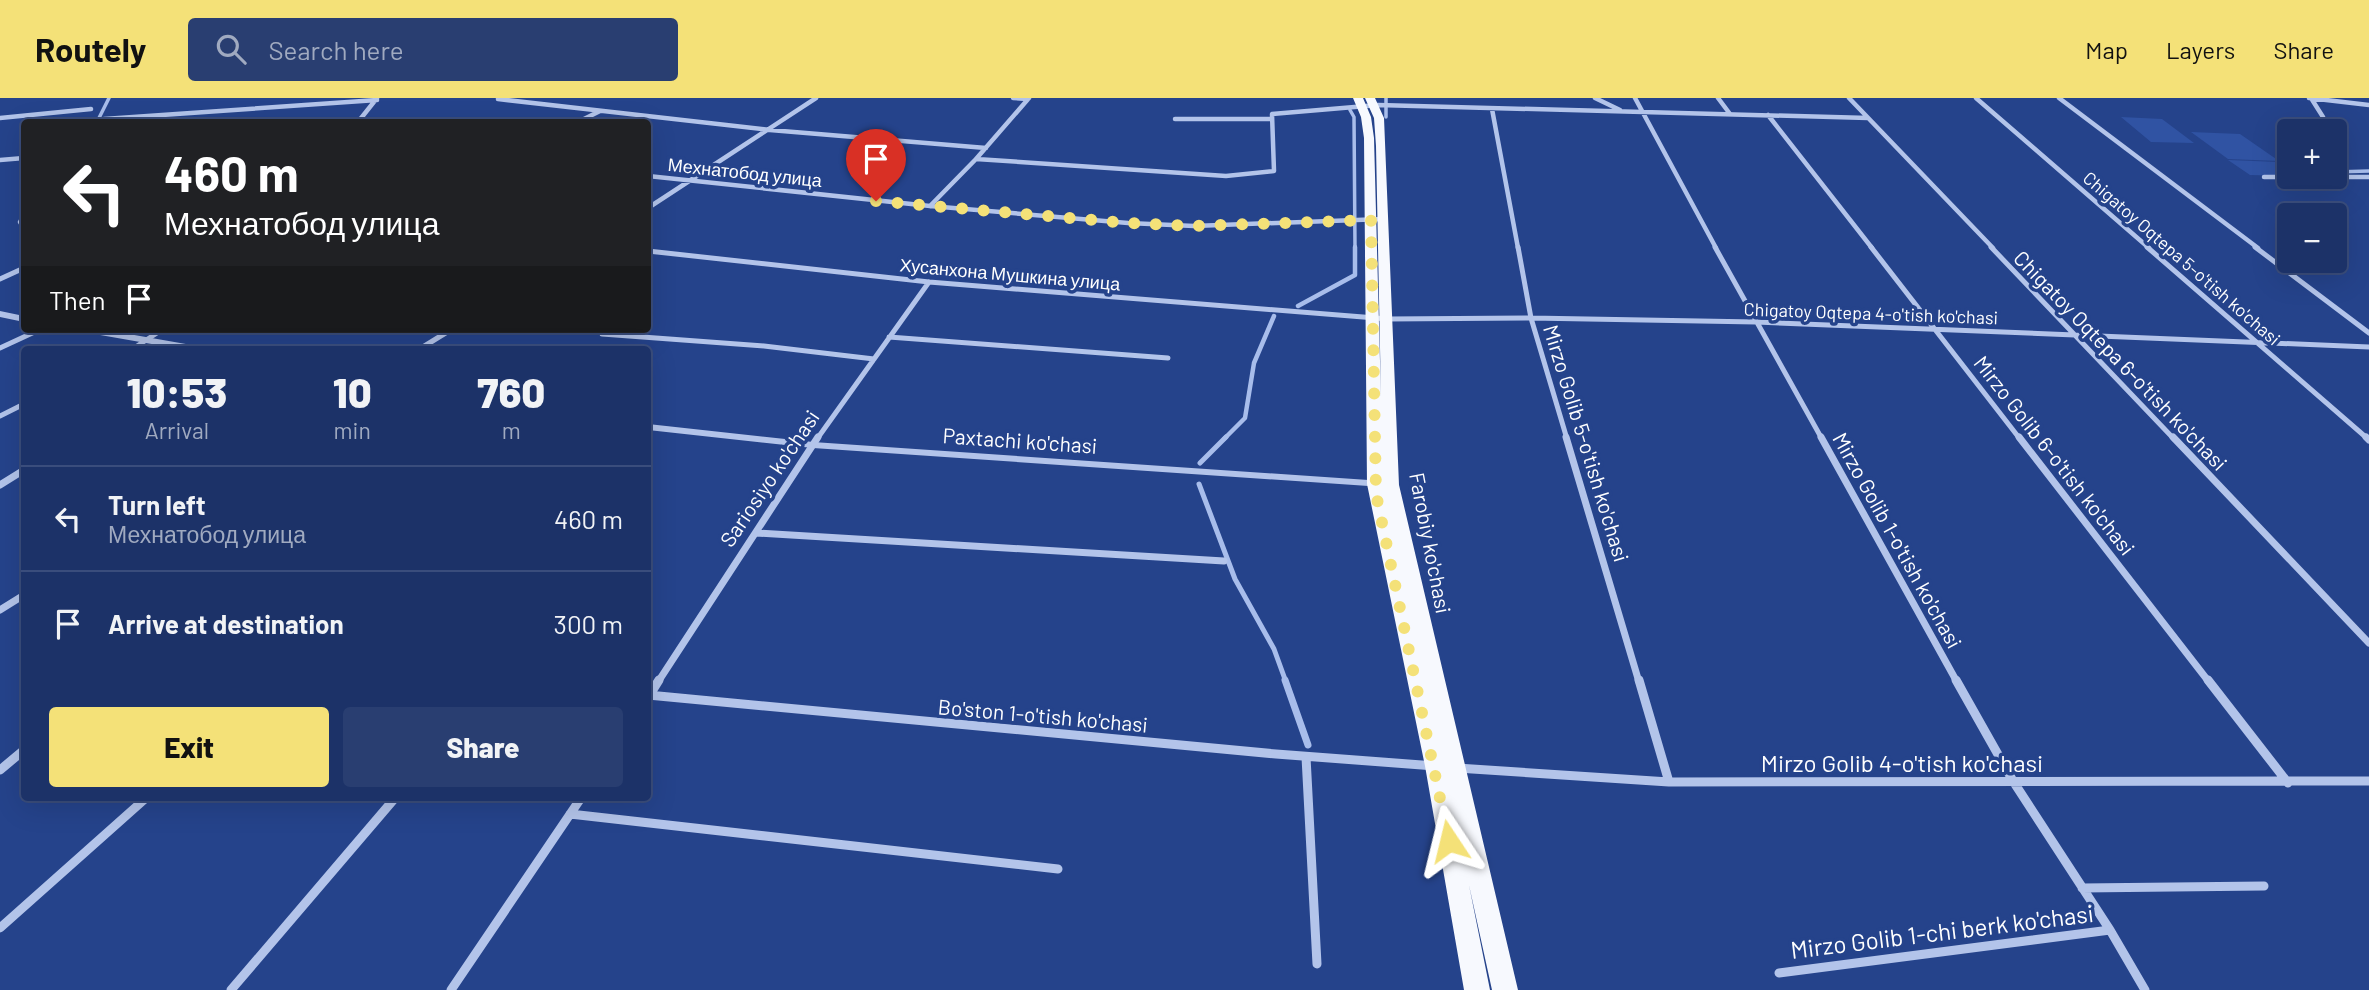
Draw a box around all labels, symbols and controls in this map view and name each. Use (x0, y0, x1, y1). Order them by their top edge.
search box (188, 18, 678, 81)
text: Routely (35, 29, 146, 69)
icon: search (212, 30, 250, 68)
text: Search here (268, 34, 404, 65)
text: Map (2085, 35, 2128, 64)
text: Layers (2166, 35, 2235, 64)
text: Share (2273, 35, 2334, 64)
map controls (2277, 119, 2347, 273)
button: + (2277, 119, 2347, 189)
pin (846, 129, 906, 201)
icon: arrive (857, 140, 895, 178)
text: 460 m (164, 143, 299, 202)
icon: left (49, 147, 140, 238)
street label: Мехнатобод улица (667, 153, 824, 191)
street label: Chigatoy Oqtepa 5-o'tish ko'chasi (2079, 166, 2285, 350)
text: Мехнатобод улица (164, 203, 439, 241)
button: − (2277, 203, 2347, 273)
street label: Chigatoy Oqtepa 6-o'tish ko'chasi (2009, 245, 2233, 475)
street label: Хусанхона Мушкина улица (899, 253, 1122, 295)
icon: arrive (120, 280, 158, 318)
text: Then (49, 284, 106, 315)
street label: Chigatoy Oqtepa 4-o'tish ko'chasi (1743, 298, 1999, 328)
street label: Mirzo Golib 5-o'tish ko'chasi (1539, 322, 1635, 564)
street label: Mirzo Golib 6-o'tish ko'chasi (1969, 350, 2141, 560)
text: 10:53 (127, 366, 227, 416)
text: 10 (333, 366, 372, 416)
text: 760 (477, 366, 545, 416)
street label: Sariosiyo ko'chasi (714, 405, 824, 551)
text: Arrival (145, 416, 209, 444)
text: min (334, 416, 371, 444)
text: m (502, 416, 521, 444)
street label: Paxtachi ko'chasi (942, 422, 1098, 458)
street label: Mirzo Golib 1-o'tish ko'chasi (1828, 428, 1968, 652)
street label: Farobiy ko'chasi (1405, 470, 1457, 616)
text: Turn left (108, 489, 206, 520)
icon: left (49, 500, 87, 538)
text: 460 m (554, 503, 623, 534)
text: Мехнатобод улица (108, 520, 306, 548)
icon: arrive (49, 605, 87, 643)
text: Arrive at destination (108, 608, 344, 639)
text: 300 m (554, 608, 623, 639)
street label: Bo'ston 1-o'tish ko'chasi (937, 693, 1149, 737)
button: Exit (49, 707, 329, 787)
button: Share (343, 707, 623, 787)
street label: Mirzo Golib 4-o'tish ko'chasi (1761, 748, 2043, 777)
position arrow (1412, 804, 1486, 878)
street label: Mirzo Golib 1-chi berk ko'chasi (1789, 898, 2095, 964)

